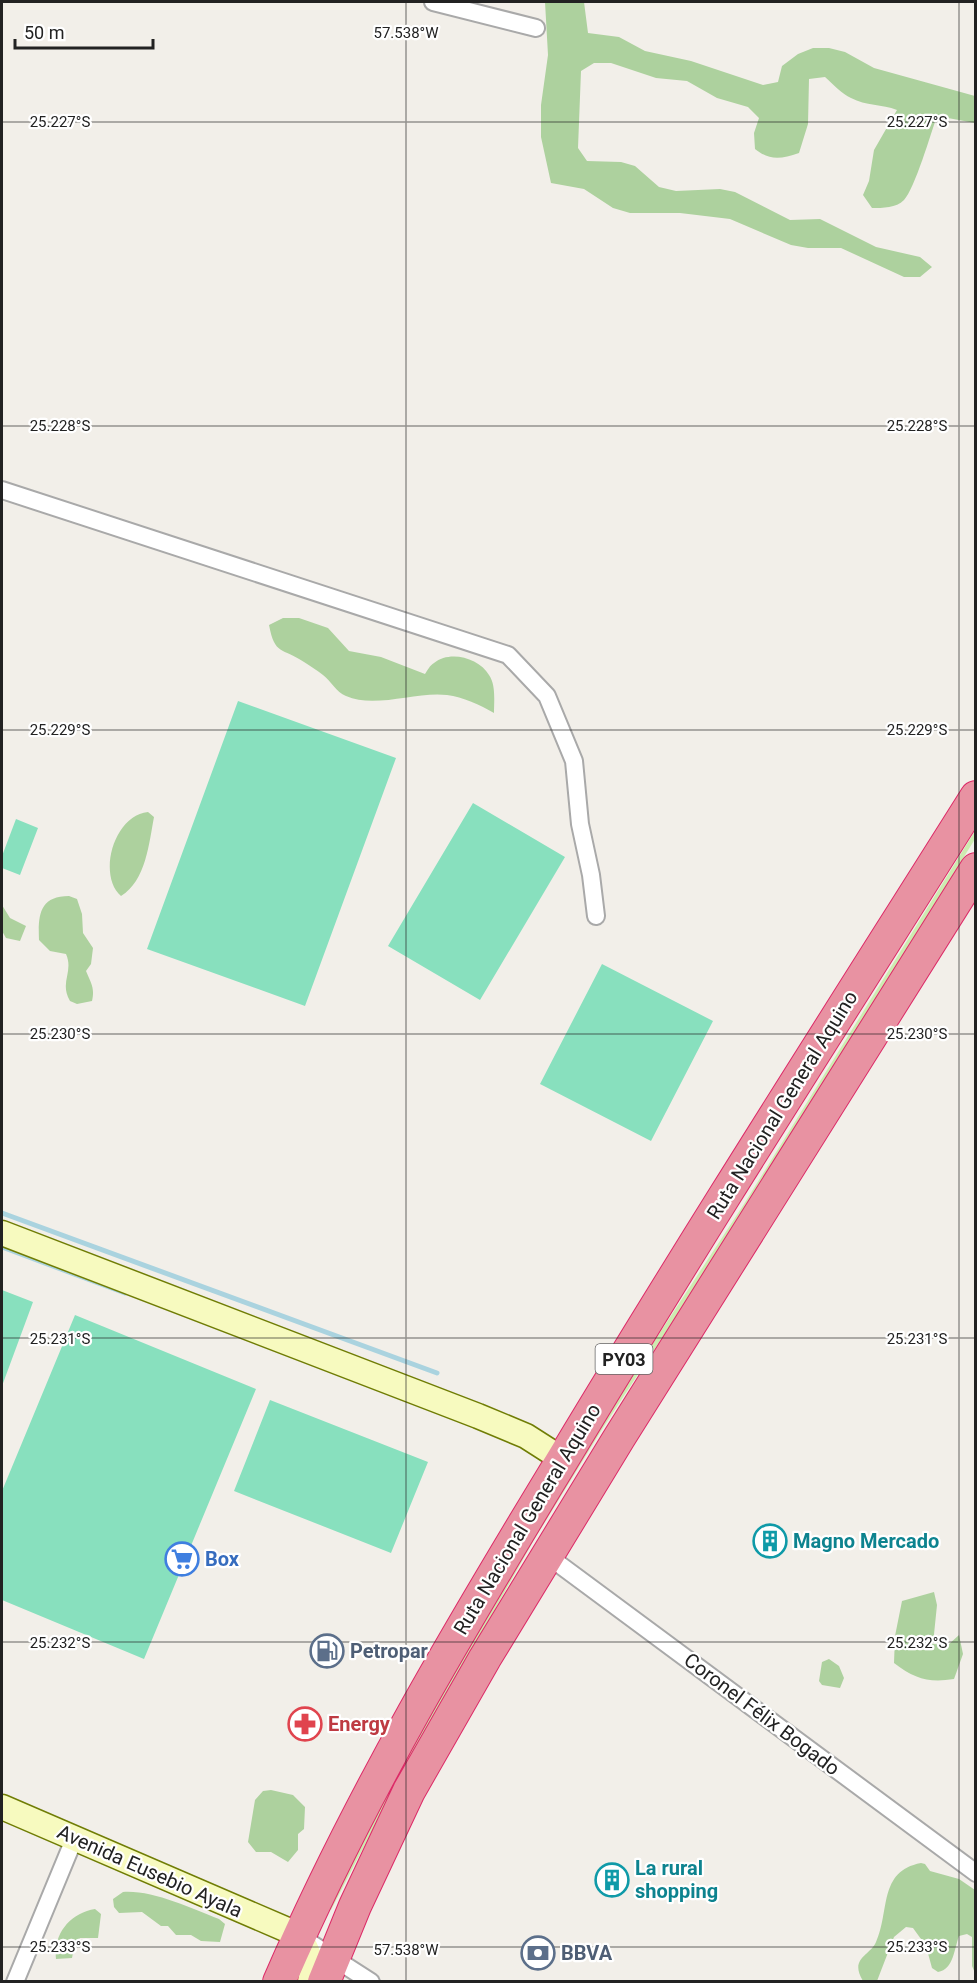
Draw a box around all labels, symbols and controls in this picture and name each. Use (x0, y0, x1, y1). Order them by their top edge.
scale bar (15, 12, 153, 50)
text: 50 m (24, 22, 64, 43)
text: 57.538°W (373, 24, 439, 42)
text: 25.227°S (30, 113, 90, 131)
text: 25.227°S (887, 113, 947, 131)
text: 25.228°S (30, 417, 90, 435)
text: 25.228°S (887, 417, 947, 435)
text: 25.229°S (30, 721, 90, 739)
text: 25.229°S (887, 721, 947, 739)
street label: Ruta Nacional General Aquino (702, 986, 862, 1224)
text: 25.230°S (30, 1025, 90, 1043)
text: 25.230°S (887, 1025, 947, 1043)
text: 25.231°S (30, 1330, 90, 1348)
text: 25.231°S (887, 1330, 947, 1348)
road number: PY03 (596, 1344, 652, 1374)
street label: Ruta Nacional General Aquino (448, 1399, 606, 1639)
building icon: Magno Mercado (752, 1523, 788, 1559)
place label: Magno Mercado (793, 1529, 939, 1553)
supermarket icon: Box (164, 1541, 200, 1577)
place label: Box (205, 1547, 240, 1571)
fuel station icon: Petropar (309, 1633, 345, 1669)
text: 25.232°S (30, 1634, 90, 1652)
text: 25.232°S (887, 1634, 947, 1652)
place label: Petropar (350, 1639, 429, 1663)
street label: Coronel Félix Bogado (679, 1648, 845, 1780)
pharmacy icon: Energy (287, 1706, 323, 1742)
place label: Energy (328, 1712, 391, 1736)
street label: Avenida Eusebio Ayala (54, 1819, 246, 1923)
place label: La rural shopping (635, 1856, 718, 1903)
building icon: La rural shopping (594, 1862, 630, 1898)
bank icon: BBVA (520, 1935, 556, 1971)
text: 25.233°S (30, 1938, 90, 1956)
text: 25.233°S (887, 1938, 947, 1956)
text: 57.538°W (373, 1941, 439, 1959)
place label: BBVA (561, 1941, 613, 1965)

